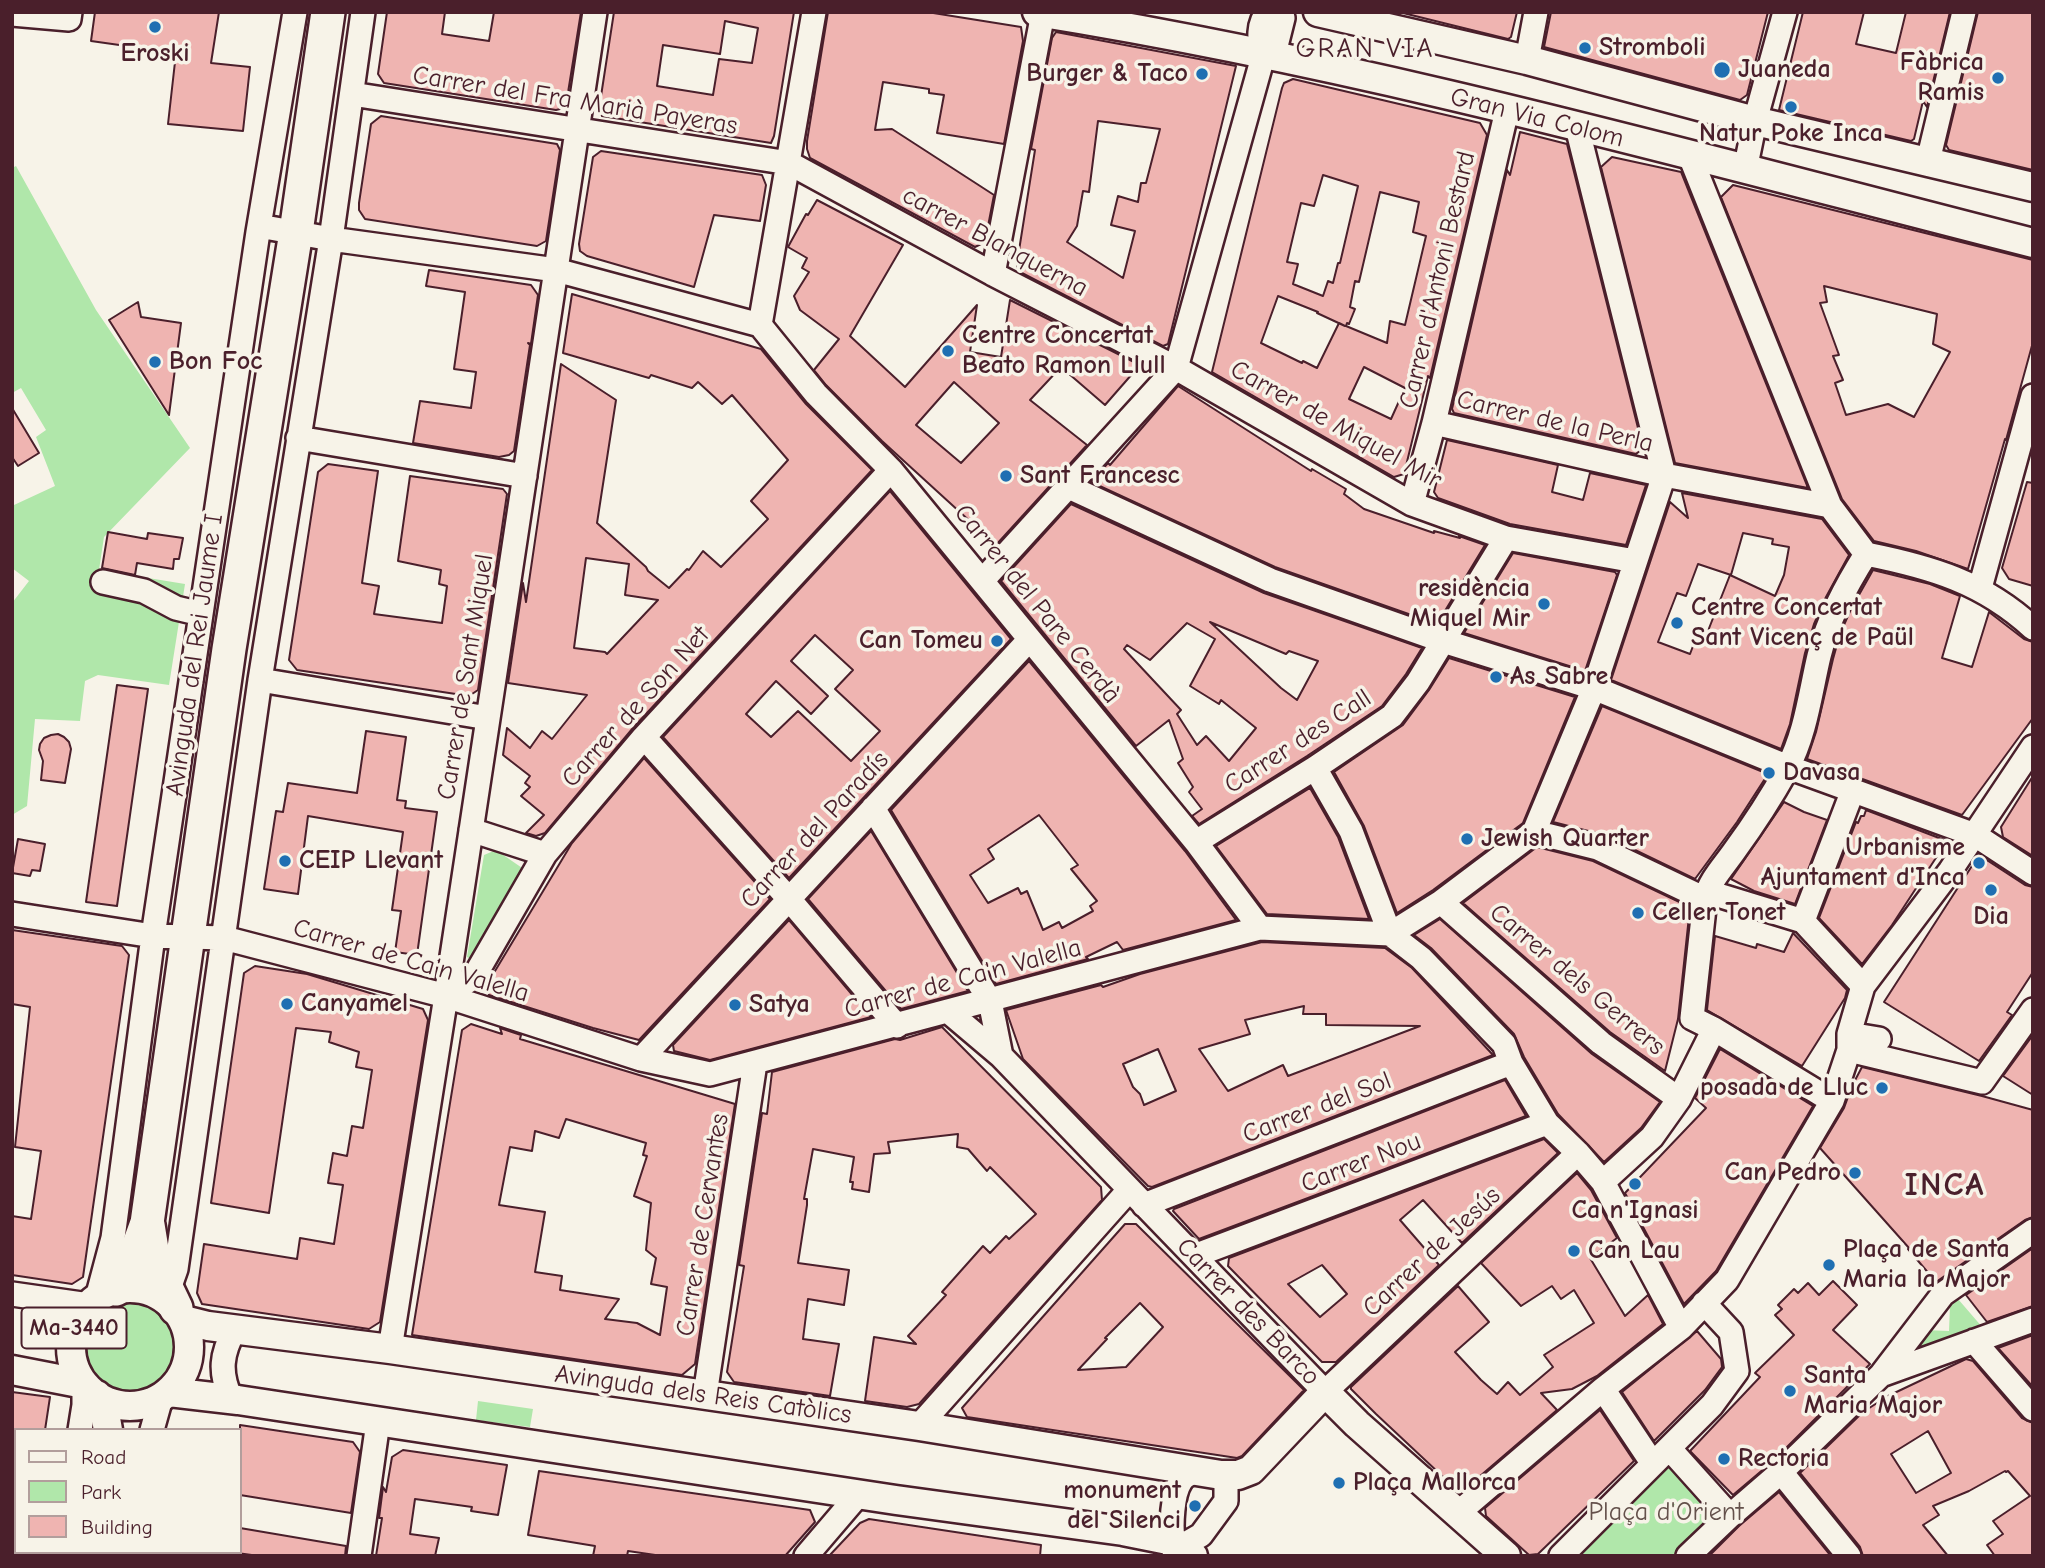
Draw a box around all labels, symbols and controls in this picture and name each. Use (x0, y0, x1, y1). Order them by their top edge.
marker: Eroski (147, 19, 163, 35)
district label: GRAN VIA (1296, 32, 1434, 66)
place label: Stromboli (1599, 32, 1706, 64)
place label: Eroski (120, 38, 190, 70)
marker: Stromboli (1577, 40, 1593, 56)
place label: Fàbrica Ramis (1900, 47, 1984, 108)
place label: Juaneda (1738, 54, 1831, 86)
place label: Burger & Taco (1026, 58, 1188, 90)
street label: Carrer del Fra Marià Payeras (410, 60, 740, 142)
marker: Juaneda (1712, 60, 1732, 80)
marker: Burger & Taco (1194, 66, 1210, 82)
marker: Fàbrica Ramis (1990, 70, 2006, 86)
street label: Gran Via Colom (1447, 81, 1627, 155)
marker: Natur Poke Inca (1783, 99, 1799, 115)
place label: Natur Poke Inca (1699, 118, 1883, 150)
street label: Carrer d'Antoni Bestard (1393, 149, 1483, 411)
street label: carrer Blanquerna (897, 180, 1093, 304)
place label: Centre Concertat Beato Ramon Llull (962, 320, 1166, 382)
marker: Centre Concertat Beato Ramon Llull (940, 343, 956, 359)
place label: Bon Foc (169, 346, 262, 378)
marker: Bon Foc (147, 354, 163, 370)
street label: Carrer de Miquel Mir (1225, 354, 1447, 496)
street label: Carrer de la Perla (1454, 384, 1656, 460)
place label: Sant Francesc (1020, 460, 1180, 492)
marker: Sant Francesc (998, 468, 1014, 484)
street label: Carrer del Pare Cerdà (947, 498, 1127, 710)
street label: Avinguda del Rei Jaume I (160, 512, 230, 798)
street label: Carrer de Sant Miquel (431, 552, 501, 802)
place label: residència Miquel Mir (1410, 573, 1530, 634)
place label: Centre Concertat Sant Vicenç de Paül (1691, 592, 1914, 654)
marker: residència Miquel Mir (1536, 596, 1552, 612)
marker: Centre Concertat Sant Vicenç de Paül (1669, 615, 1685, 631)
street label: Carrer de Son Net (556, 620, 716, 794)
place label: Can Tomeu (859, 625, 983, 657)
marker: Can Tomeu (989, 633, 1005, 649)
place label: As Sabre (1510, 661, 1608, 693)
marker: As Sabre (1488, 669, 1504, 685)
street label: Carrer des Call (1219, 683, 1377, 801)
street label: Carrer del Paradís (734, 745, 896, 915)
place label: Davasa (1783, 757, 1860, 789)
marker: Davasa (1761, 765, 1777, 781)
place label: Jewish Quarter (1481, 823, 1649, 855)
marker: Jewish Quarter (1459, 831, 1475, 847)
place label: Urbanisme Ajuntament d'Inca (1761, 832, 1965, 894)
place label: CEIP Llevant (299, 845, 443, 877)
marker: CEIP Llevant (277, 853, 293, 869)
marker: Urbanisme Ajuntament d'Inca (1971, 855, 1987, 871)
marker: Dia (1983, 882, 1999, 898)
street label: Carrer dels Gerrers (1483, 897, 1671, 1063)
place label: Celler Tonet (1652, 897, 1786, 929)
place label: Dia (1973, 901, 2009, 933)
marker: Celler Tonet (1630, 905, 1646, 921)
street label: Carrer de Ca'n Valella (289, 912, 533, 1010)
street label: Carrer de Ca'n Valella (841, 932, 1085, 1026)
place label: Canyamel (301, 988, 408, 1020)
place label: Satya (749, 989, 810, 1021)
marker: Canyamel (279, 996, 295, 1012)
marker: Satya (727, 997, 743, 1013)
street label: Carrer del Sol (1238, 1065, 1396, 1151)
place label: posada de Lluc (1700, 1072, 1868, 1104)
marker: posada de Lluc (1874, 1080, 1890, 1096)
street label: Carrer de Cervantes (670, 1111, 736, 1339)
street label: Carrer Nou (1297, 1126, 1425, 1200)
place label: Can Pedro (1725, 1157, 1841, 1189)
marker: Can Pedro (1847, 1165, 1863, 1181)
district label: INCA (1905, 1166, 1985, 1206)
marker: Ca n'Ignasi (1627, 1176, 1643, 1192)
street label: Carrer de Jesús (1357, 1180, 1507, 1324)
place label: Ca n'Ignasi (1571, 1195, 1699, 1227)
street label: Carrer des Barco (1170, 1232, 1326, 1392)
place label: Plaça de Santa Maria la Major (1843, 1234, 2010, 1296)
place label: Can Lau (1588, 1235, 1680, 1267)
marker: Can Lau (1566, 1243, 1582, 1259)
marker: Plaça de Santa Maria la Major (1821, 1257, 1837, 1273)
road number: Ma-3440 (22, 1308, 126, 1348)
street label: Avinguda dels Reis Catòlics (553, 1359, 853, 1431)
place label: Santa Maria Major (1804, 1360, 1942, 1422)
marker: Santa Maria Major (1782, 1383, 1798, 1399)
legend (14, 1428, 242, 1554)
place label: Rectoria (1738, 1443, 1829, 1475)
text: Road (81, 1445, 126, 1469)
marker: Rectoria (1716, 1451, 1732, 1467)
place label: Plaça Mallorca (1353, 1467, 1516, 1499)
place label: monument del Silenci (1063, 1475, 1181, 1536)
marker: Plaça Mallorca (1331, 1475, 1347, 1491)
text: Park (81, 1480, 121, 1504)
park label: Plaça d'Orient (1589, 1497, 1743, 1529)
marker: monument del Silenci (1187, 1498, 1203, 1514)
text: Building (81, 1515, 153, 1539)

